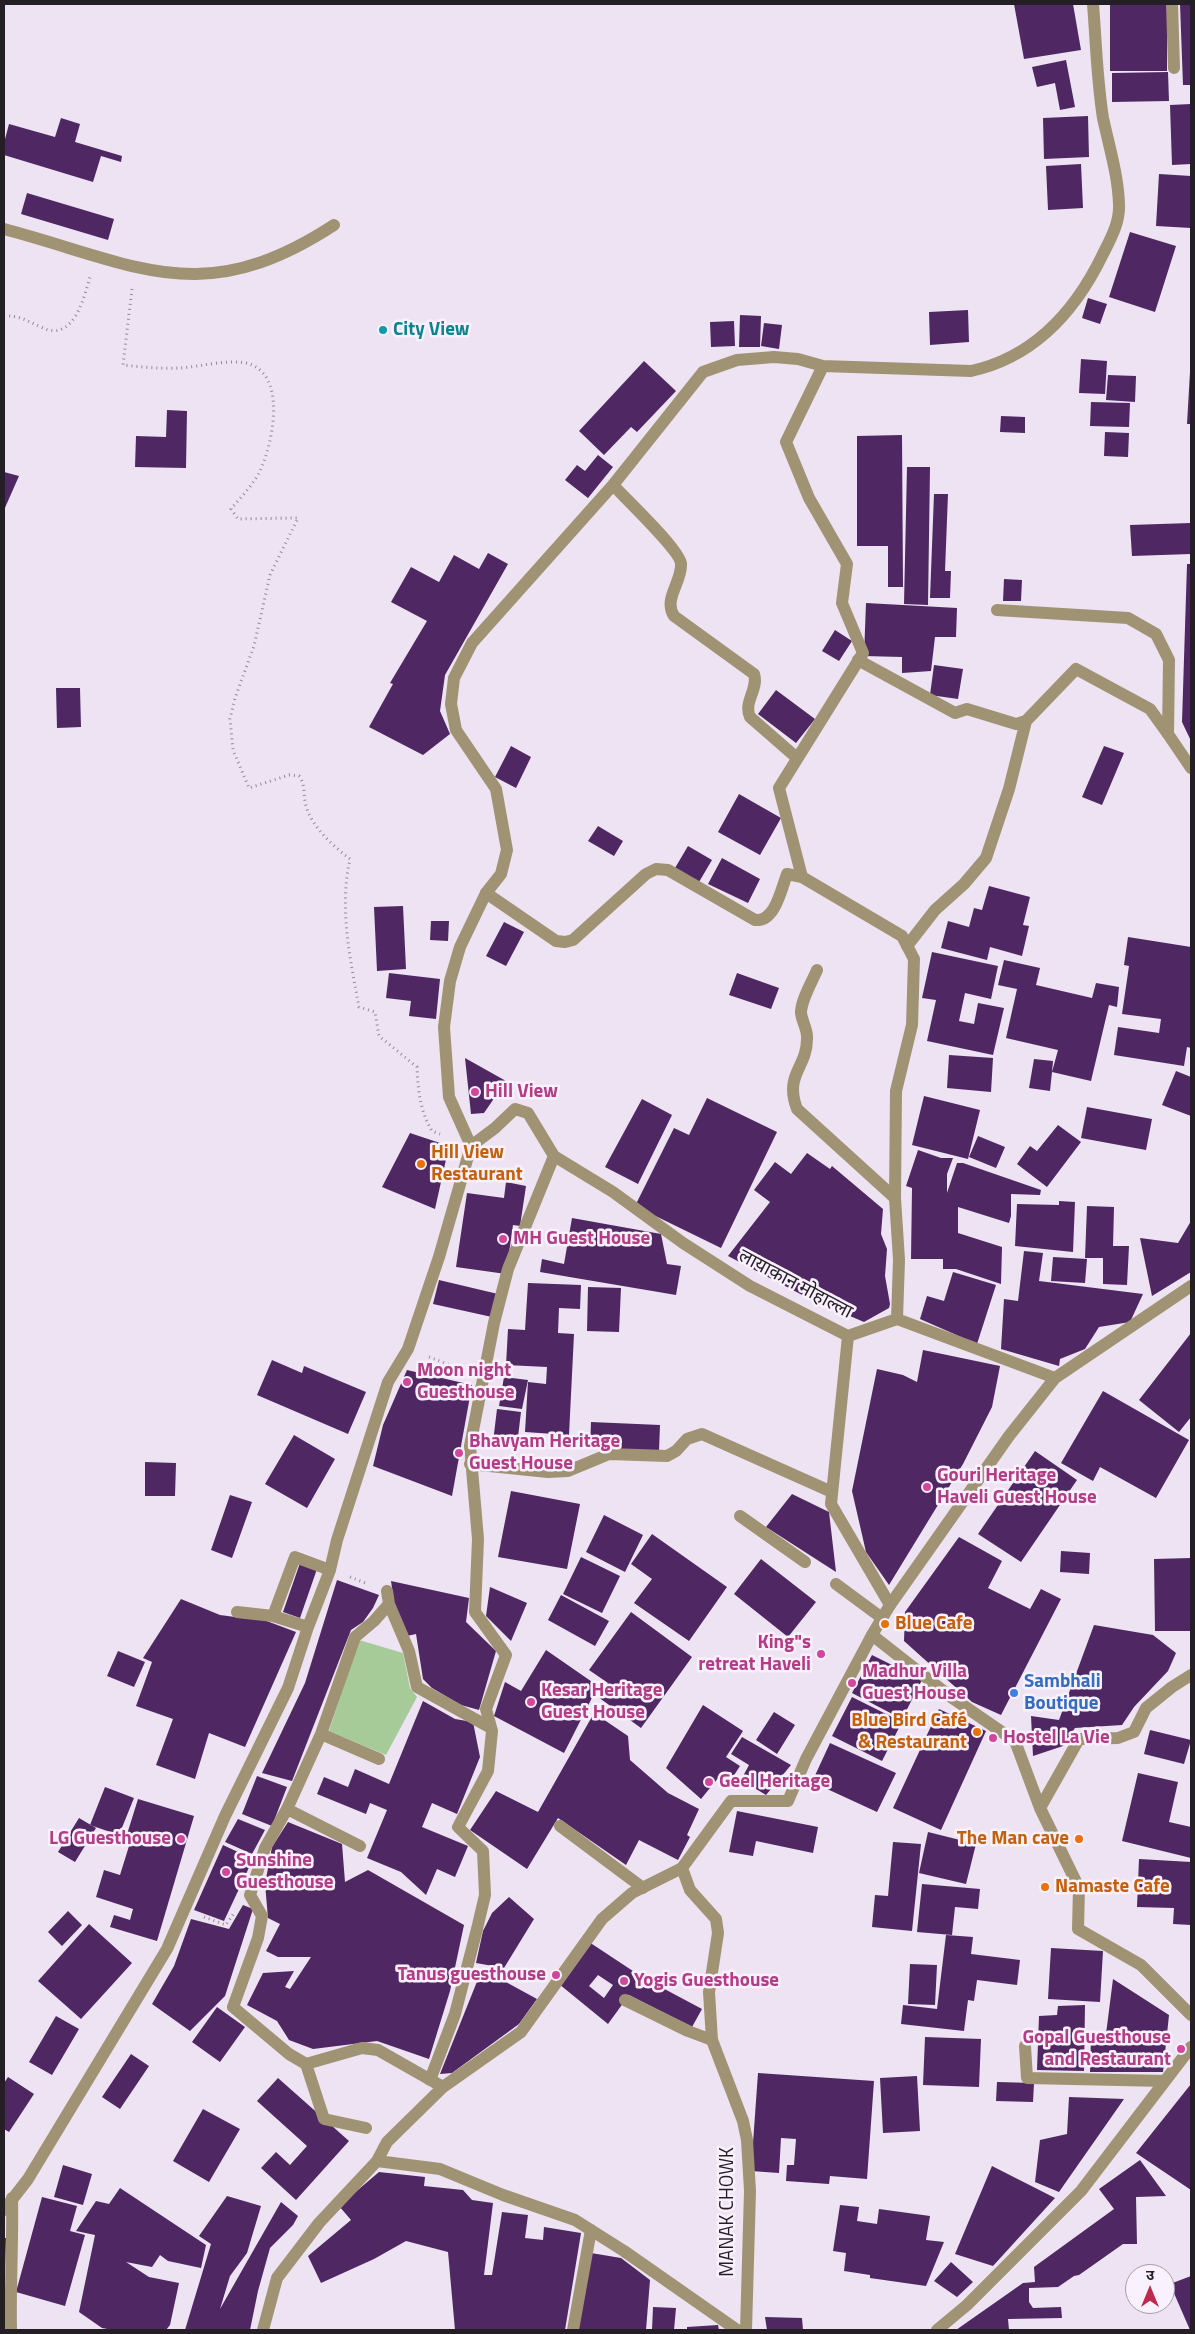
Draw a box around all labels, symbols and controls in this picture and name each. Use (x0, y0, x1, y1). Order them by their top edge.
place label: City View (393, 319, 470, 341)
marker: City View (377, 324, 389, 336)
place label: Hill View (485, 1081, 558, 1103)
marker: Hill View (469, 1086, 481, 1098)
place label: Hill View Restaurant (431, 1142, 523, 1186)
marker: Hill View Restaurant (415, 1158, 427, 1170)
place label: MH Guest House (513, 1228, 650, 1250)
marker: MH Guest House (497, 1233, 509, 1245)
street label: लायाकान मोहाल्ला (734, 1245, 856, 1325)
place label: Moon night Guesthouse (417, 1360, 514, 1404)
marker: Moon night Guesthouse (401, 1376, 413, 1388)
place label: Bhavyam Heritage Guest House (469, 1431, 620, 1475)
marker: Bhavyam Heritage Guest House (453, 1447, 465, 1459)
place label: Gouri Heritage Haveli Guest House (937, 1465, 1097, 1509)
marker: Gouri Heritage Haveli Guest House (921, 1481, 933, 1493)
place label: Blue Cafe (895, 1613, 973, 1635)
marker: Blue Cafe (879, 1618, 891, 1630)
place label: King"s retreat Haveli (698, 1632, 811, 1676)
marker: King"s retreat Haveli (815, 1648, 827, 1660)
place label: Madhur Villa Guest House (862, 1661, 967, 1705)
place label: Sambhali Boutique (1024, 1671, 1101, 1715)
marker: Madhur Villa Guest House (846, 1677, 858, 1689)
place label: Kesar Heritage Guest House (541, 1680, 662, 1724)
marker: Sambhali Boutique (1008, 1687, 1020, 1699)
marker: Kesar Heritage Guest House (525, 1696, 537, 1708)
place label: Blue Bird Café & Restaurant (851, 1710, 967, 1754)
marker: Blue Bird Café & Restaurant (971, 1726, 983, 1738)
place label: Hostel La Vie (1003, 1727, 1110, 1749)
marker: Hostel La Vie (987, 1732, 999, 1744)
place label: Geel Heritage (719, 1771, 830, 1793)
marker: Geel Heritage (703, 1776, 715, 1788)
place label: LG Guesthouse (49, 1828, 171, 1850)
place label: The Man cave (957, 1828, 1069, 1850)
marker: LG Guesthouse (175, 1833, 187, 1845)
marker: The Man cave (1073, 1833, 1085, 1845)
place label: Sunshine Guesthouse (236, 1850, 333, 1894)
marker: Sunshine Guesthouse (220, 1866, 232, 1878)
place label: Namaste Cafe (1055, 1876, 1170, 1898)
marker: Namaste Cafe (1039, 1881, 1051, 1893)
place label: Tanus guesthouse (397, 1964, 546, 1986)
marker: Tanus guesthouse (550, 1969, 562, 1981)
place label: Yogis Guesthouse (634, 1970, 779, 1992)
marker: Yogis Guesthouse (618, 1975, 630, 1987)
place label: Gopal Guesthouse and Restaurant (1022, 2027, 1171, 2071)
marker: Gopal Guesthouse and Restaurant (1175, 2043, 1187, 2055)
street label: MANAK CHOWK (717, 2147, 739, 2277)
north arrow (1125, 2264, 1175, 2314)
text: उ (1146, 2264, 1154, 2285)

